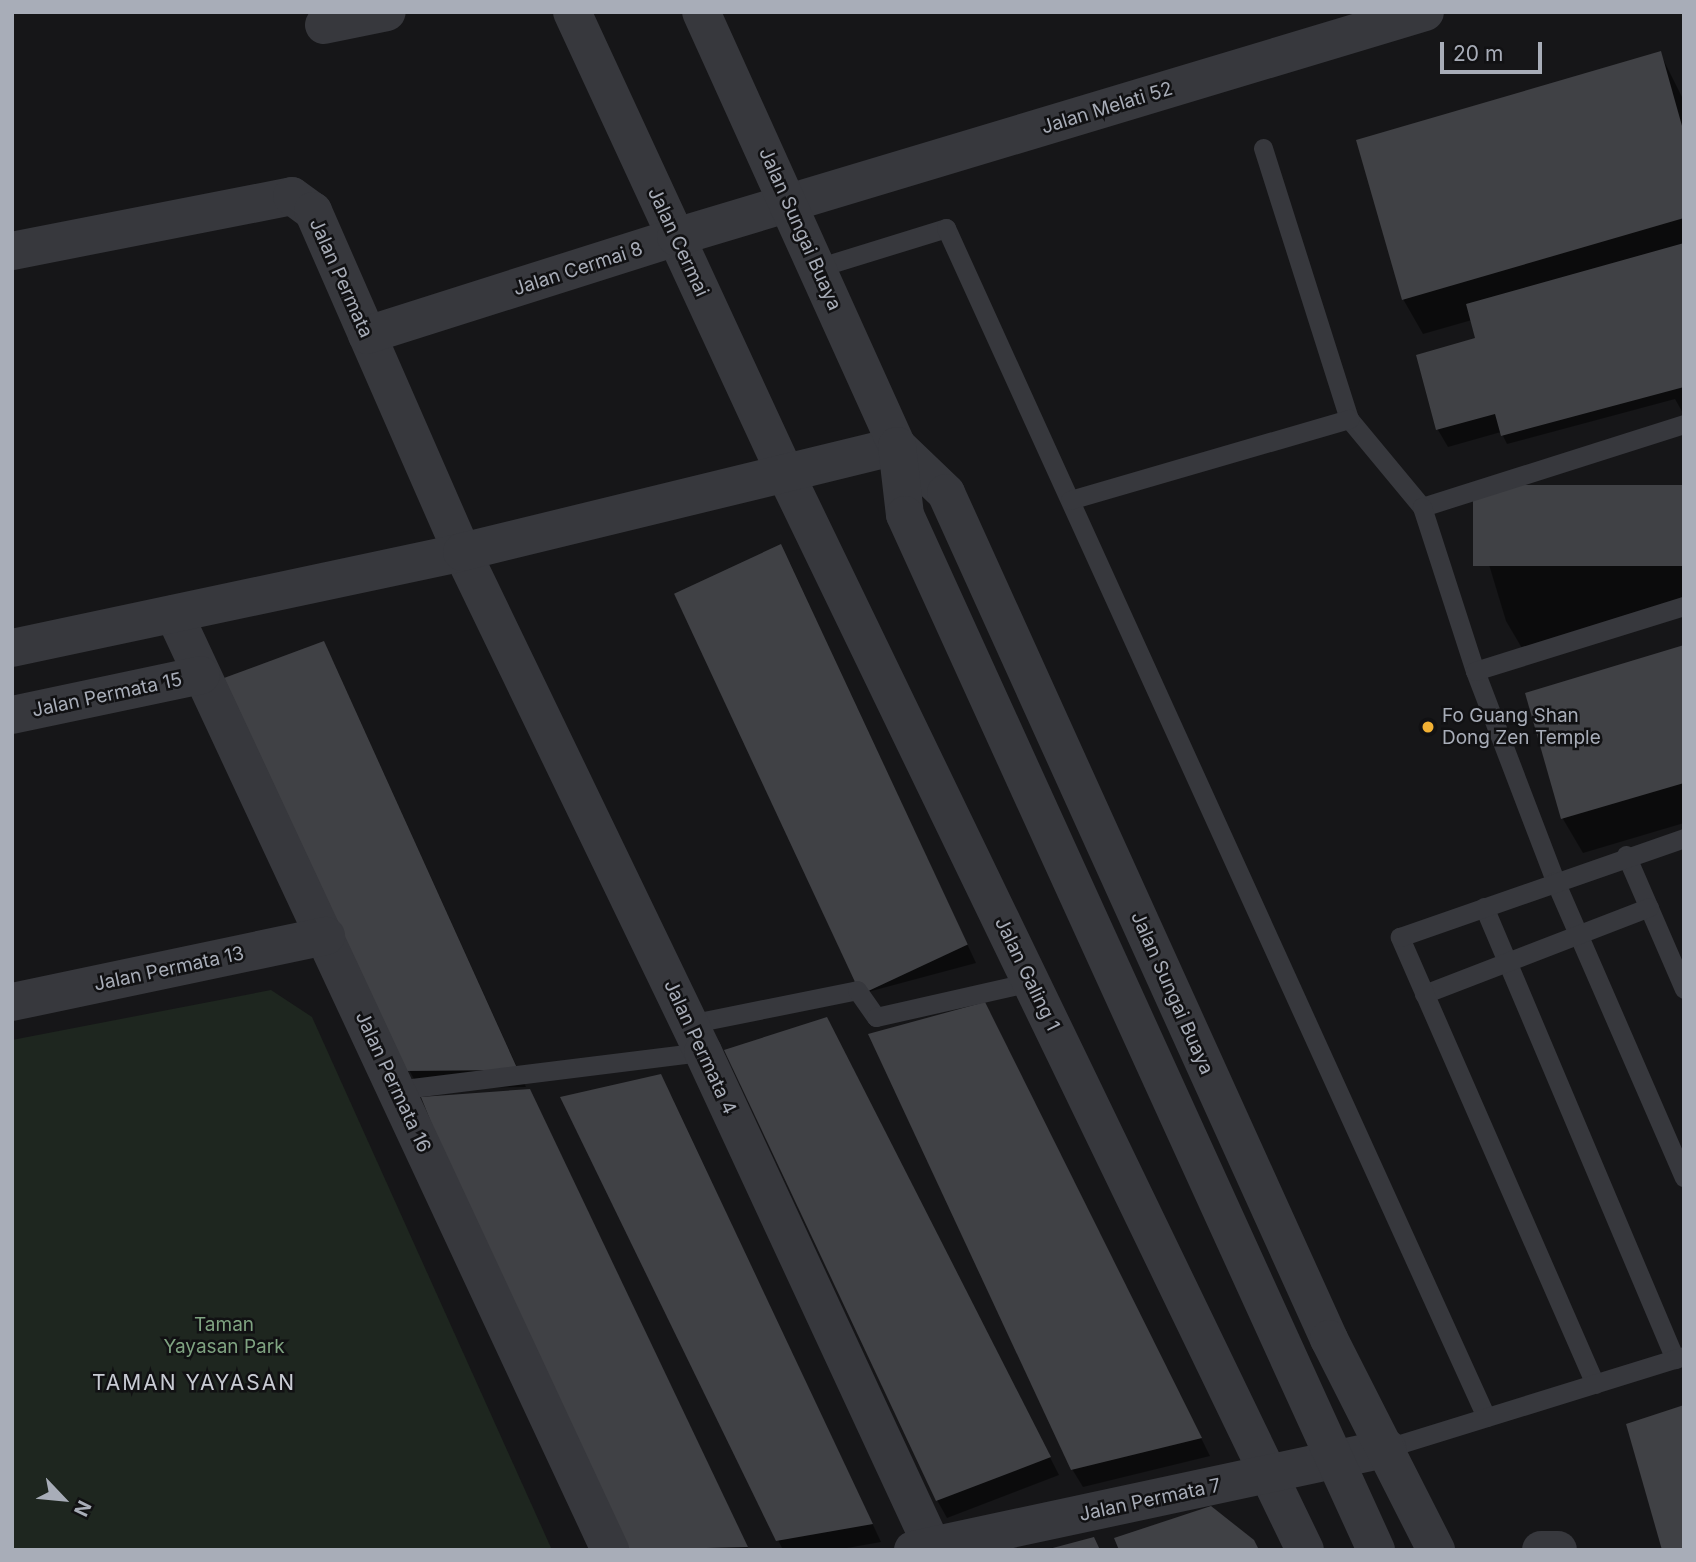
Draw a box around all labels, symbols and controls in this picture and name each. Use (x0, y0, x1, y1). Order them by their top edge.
scale bar (1444, 28, 1546, 72)
text: 20 m (1453, 41, 1503, 66)
street label: Jalan Melati 52 (1039, 77, 1175, 139)
street label: Jalan Sungai Buaya (754, 144, 846, 314)
street label: Jalan Cermai (643, 184, 713, 300)
street label: Jalan Permata (305, 215, 377, 341)
street label: Jalan Cermai 8 (510, 237, 646, 301)
street label: Jalan Permata 15 (30, 668, 184, 722)
place label: Fo Guang Shan Dong Zen Temple (1442, 705, 1601, 749)
marker: Fo Guang Shan Dong Zen Temple (1420, 719, 1436, 735)
street label: Jalan Sungai Buaya (1126, 908, 1218, 1078)
street label: Jalan Galing 1 (990, 914, 1064, 1034)
street label: Jalan Permata 13 (92, 942, 246, 996)
street label: Jalan Permata 4 (659, 976, 741, 1118)
street label: Jalan Permata 16 (350, 1008, 436, 1156)
park label: Taman Yayasan Park (163, 1314, 285, 1358)
district label: TAMAN YAYASAN (94, 1370, 294, 1396)
north arrow (28, 1464, 98, 1534)
street label: Jalan Permata 7 (1077, 1474, 1223, 1526)
text: N (69, 1497, 96, 1520)

